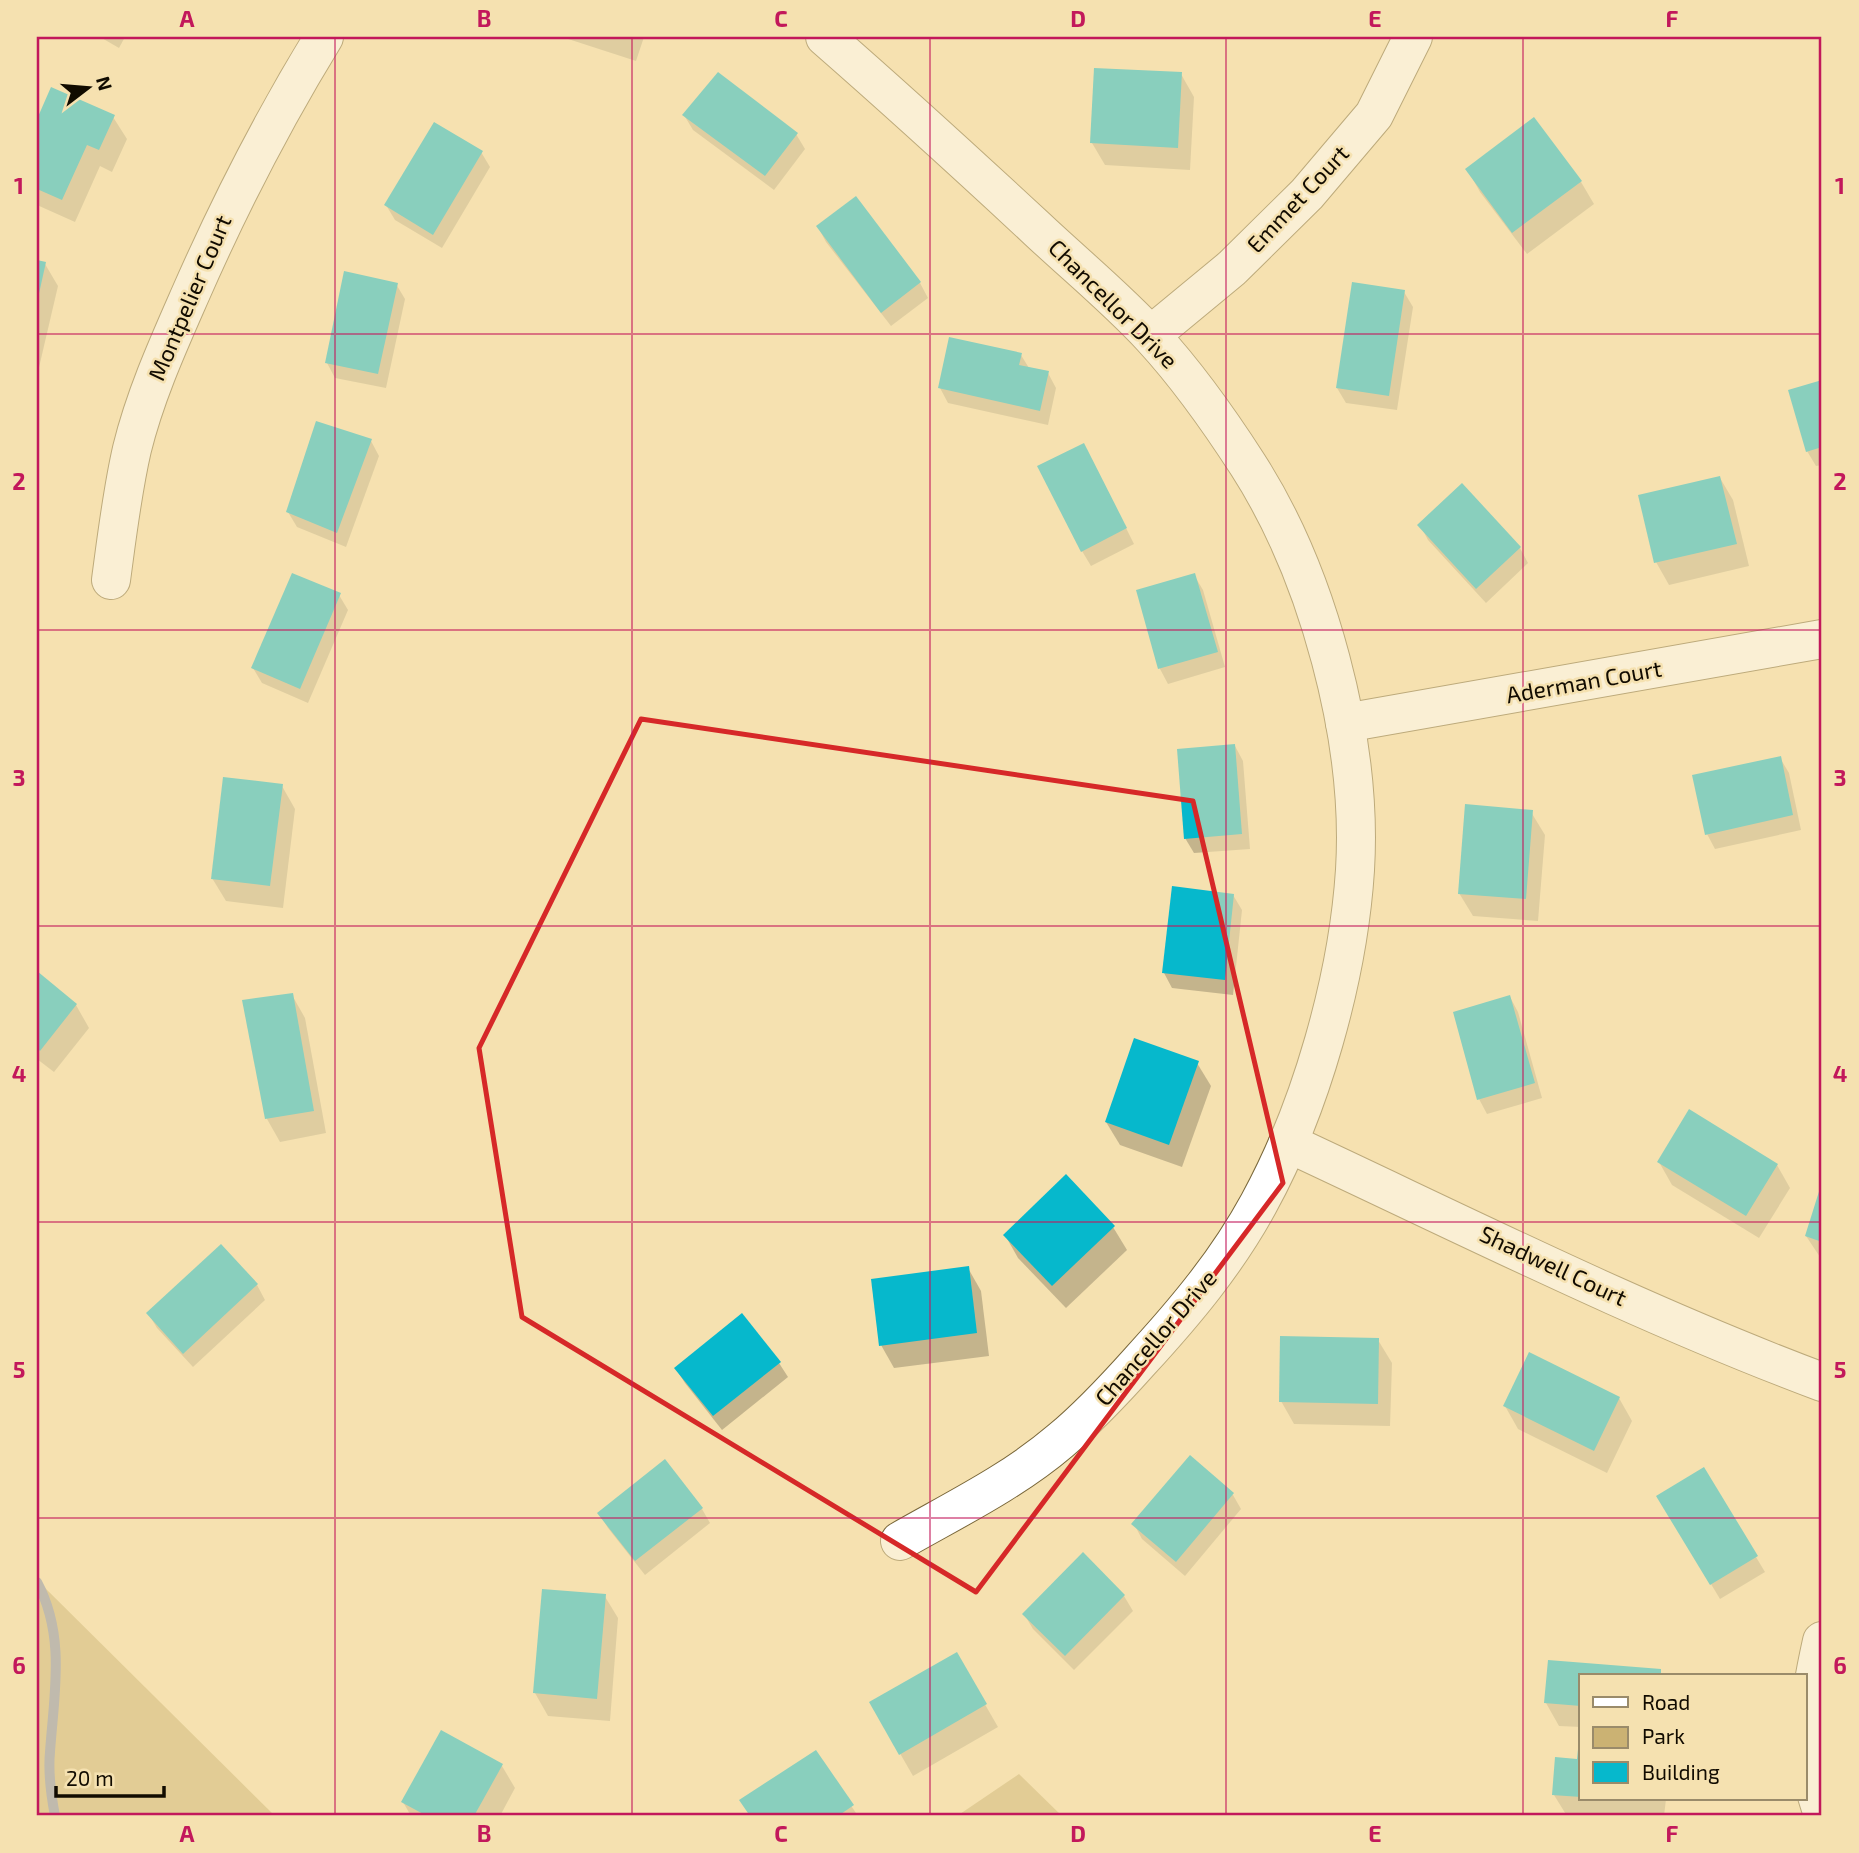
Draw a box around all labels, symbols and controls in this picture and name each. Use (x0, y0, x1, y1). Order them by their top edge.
text: A (179, 4, 195, 32)
text: B (477, 4, 491, 32)
text: C (774, 4, 788, 32)
text: D (1070, 4, 1086, 32)
text: E (1368, 4, 1382, 32)
text: F (1666, 4, 1679, 32)
north arrow (52, 52, 122, 122)
text: N (92, 73, 118, 93)
street label: Emmet Court (1240, 139, 1354, 258)
text: 1 (14, 171, 24, 199)
text: 1 (1835, 171, 1845, 199)
street label: Montpelier Court (142, 210, 237, 385)
street label: Chancellor Drive (1043, 233, 1184, 374)
text: 2 (12, 467, 26, 495)
text: 2 (1833, 467, 1847, 495)
street label: Aderman Court (1504, 654, 1664, 708)
text: 3 (12, 763, 26, 791)
text: 3 (1833, 763, 1847, 791)
text: 4 (12, 1059, 26, 1087)
text: 4 (1833, 1059, 1847, 1087)
street label: Shadwell Court (1476, 1219, 1632, 1311)
street label: Chancellor Drive (1089, 1264, 1222, 1411)
text: 5 (13, 1355, 25, 1383)
text: 5 (1834, 1355, 1846, 1383)
text: 6 (12, 1651, 26, 1679)
text: 6 (1833, 1651, 1847, 1679)
legend (1579, 1674, 1806, 1800)
text: Road (1642, 1689, 1690, 1714)
text: Park (1642, 1723, 1685, 1748)
scale bar (56, 1755, 164, 1799)
text: Building (1642, 1759, 1720, 1784)
text: 20 m (66, 1765, 114, 1790)
text: A (179, 1819, 195, 1847)
text: B (477, 1819, 491, 1847)
text: C (774, 1819, 788, 1847)
text: D (1070, 1819, 1086, 1847)
text: E (1368, 1819, 1382, 1847)
text: F (1666, 1819, 1679, 1847)

